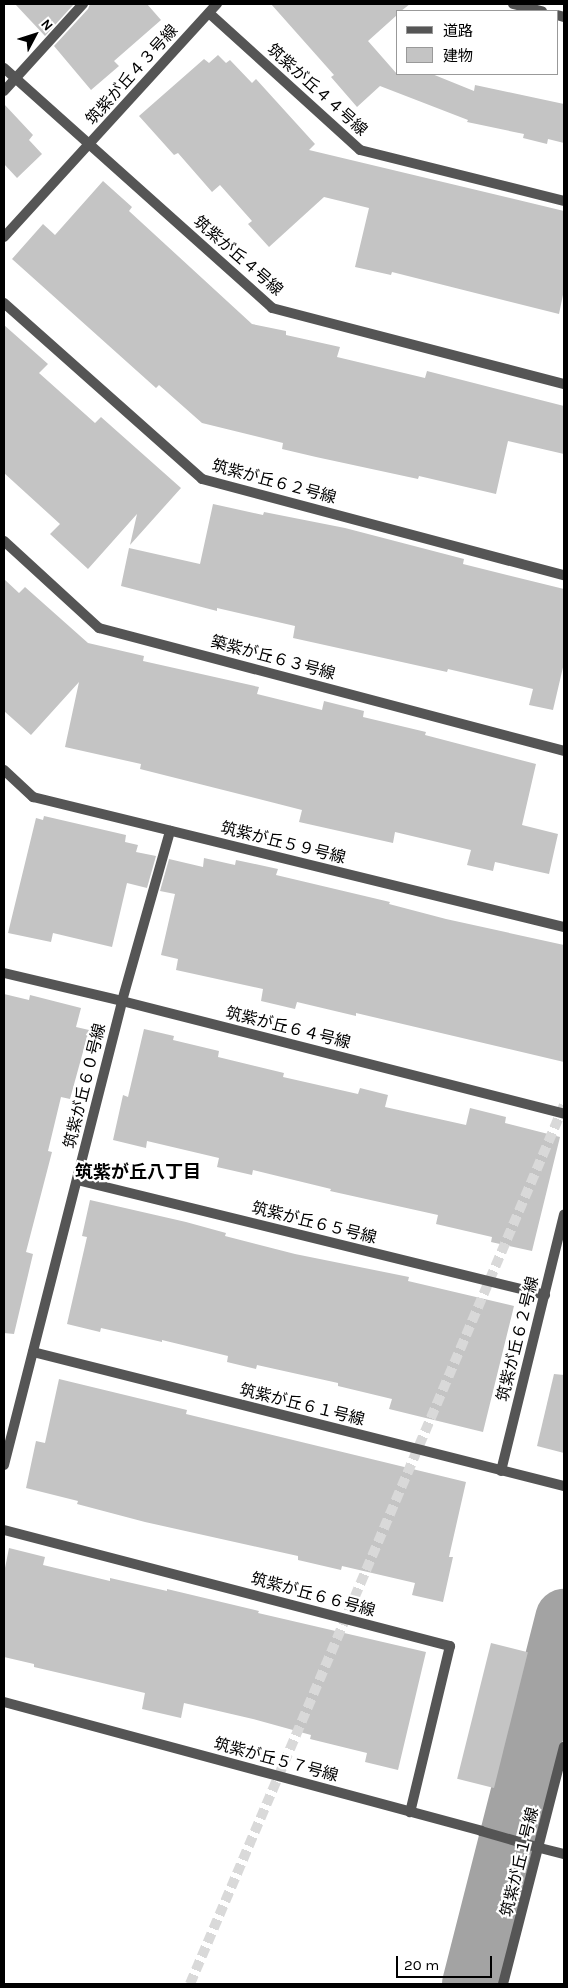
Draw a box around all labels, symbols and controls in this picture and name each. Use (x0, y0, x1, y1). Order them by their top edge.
north arrow (10, 10, 60, 60)
legend (396, 10, 558, 75)
text: N (37, 16, 57, 34)
street label: 筑紫が丘４３号線 (82, 21, 182, 129)
text: 道路 (443, 22, 473, 40)
street label: 筑紫が丘４４号線 (263, 40, 371, 140)
text: 建物 (443, 47, 473, 65)
street label: 筑紫が丘４号線 (189, 212, 287, 300)
street label: 筑紫が丘６２号線 (210, 456, 338, 508)
street label: 築紫が丘６３号線 (209, 632, 337, 684)
street label: 筑紫が丘５９号線 (219, 818, 347, 868)
street label: 筑紫が丘６４号線 (224, 1003, 352, 1053)
street label: 筑紫が丘６０号線 (60, 1022, 110, 1150)
district label: 筑紫が丘八丁目 (75, 1161, 201, 1183)
street label: 筑紫が丘６５号線 (250, 1198, 378, 1248)
street label: 筑紫が丘６２号線 (493, 1275, 543, 1403)
street label: 筑紫が丘６１号線 (238, 1380, 366, 1430)
street label: 筑紫が丘６６号線 (249, 1569, 377, 1621)
street label: 筑紫が丘５７号線 (212, 1734, 340, 1786)
street label: 筑紫が丘１号線 (497, 1805, 543, 1919)
scale bar (398, 1946, 494, 1978)
text: 20 m (404, 1956, 439, 1974)

